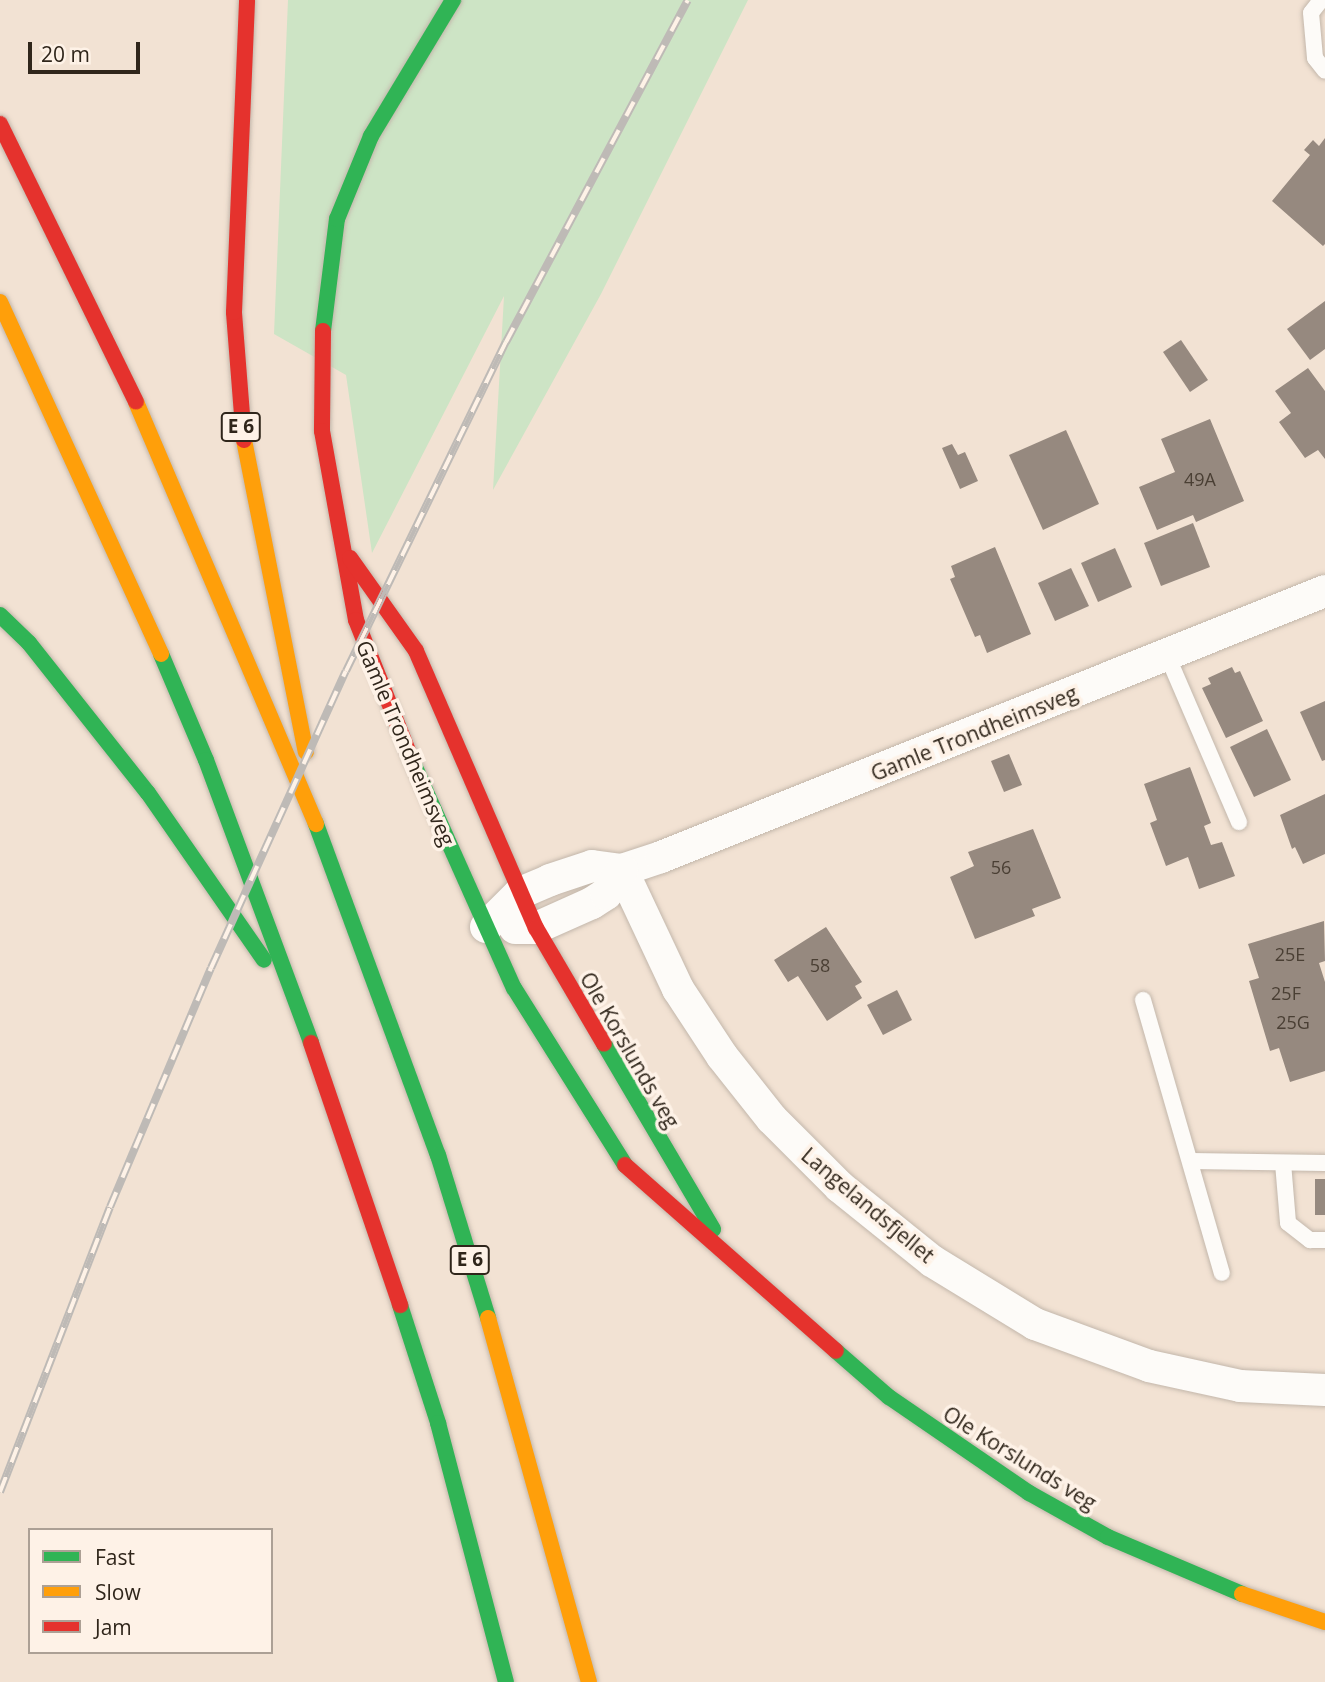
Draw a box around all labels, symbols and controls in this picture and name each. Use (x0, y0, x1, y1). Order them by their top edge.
scale bar (32, 28, 144, 72)
text: 20 m (41, 40, 90, 68)
road number: E 6 (220, 412, 262, 442)
house number: 49A (1184, 468, 1216, 490)
street label: Gamle Trondheimsveg (351, 637, 461, 849)
street label: Gamle Trondheimsveg (867, 680, 1081, 786)
house number: 56 (991, 856, 1011, 878)
house number: 25E (1275, 943, 1305, 965)
house number: 58 (810, 954, 830, 976)
street label: Ole Korslunds veg (575, 967, 685, 1133)
house number: 25F (1271, 982, 1301, 1004)
house number: 25G (1276, 1011, 1310, 1033)
street label: Langelandsfjellet (797, 1142, 939, 1268)
road number: E 6 (449, 1244, 491, 1276)
street label: Ole Korslunds veg (939, 1401, 1101, 1515)
legend (28, 1528, 273, 1654)
text: Fast (95, 1543, 135, 1571)
text: Slow (95, 1578, 141, 1606)
text: Jam (95, 1613, 132, 1641)

